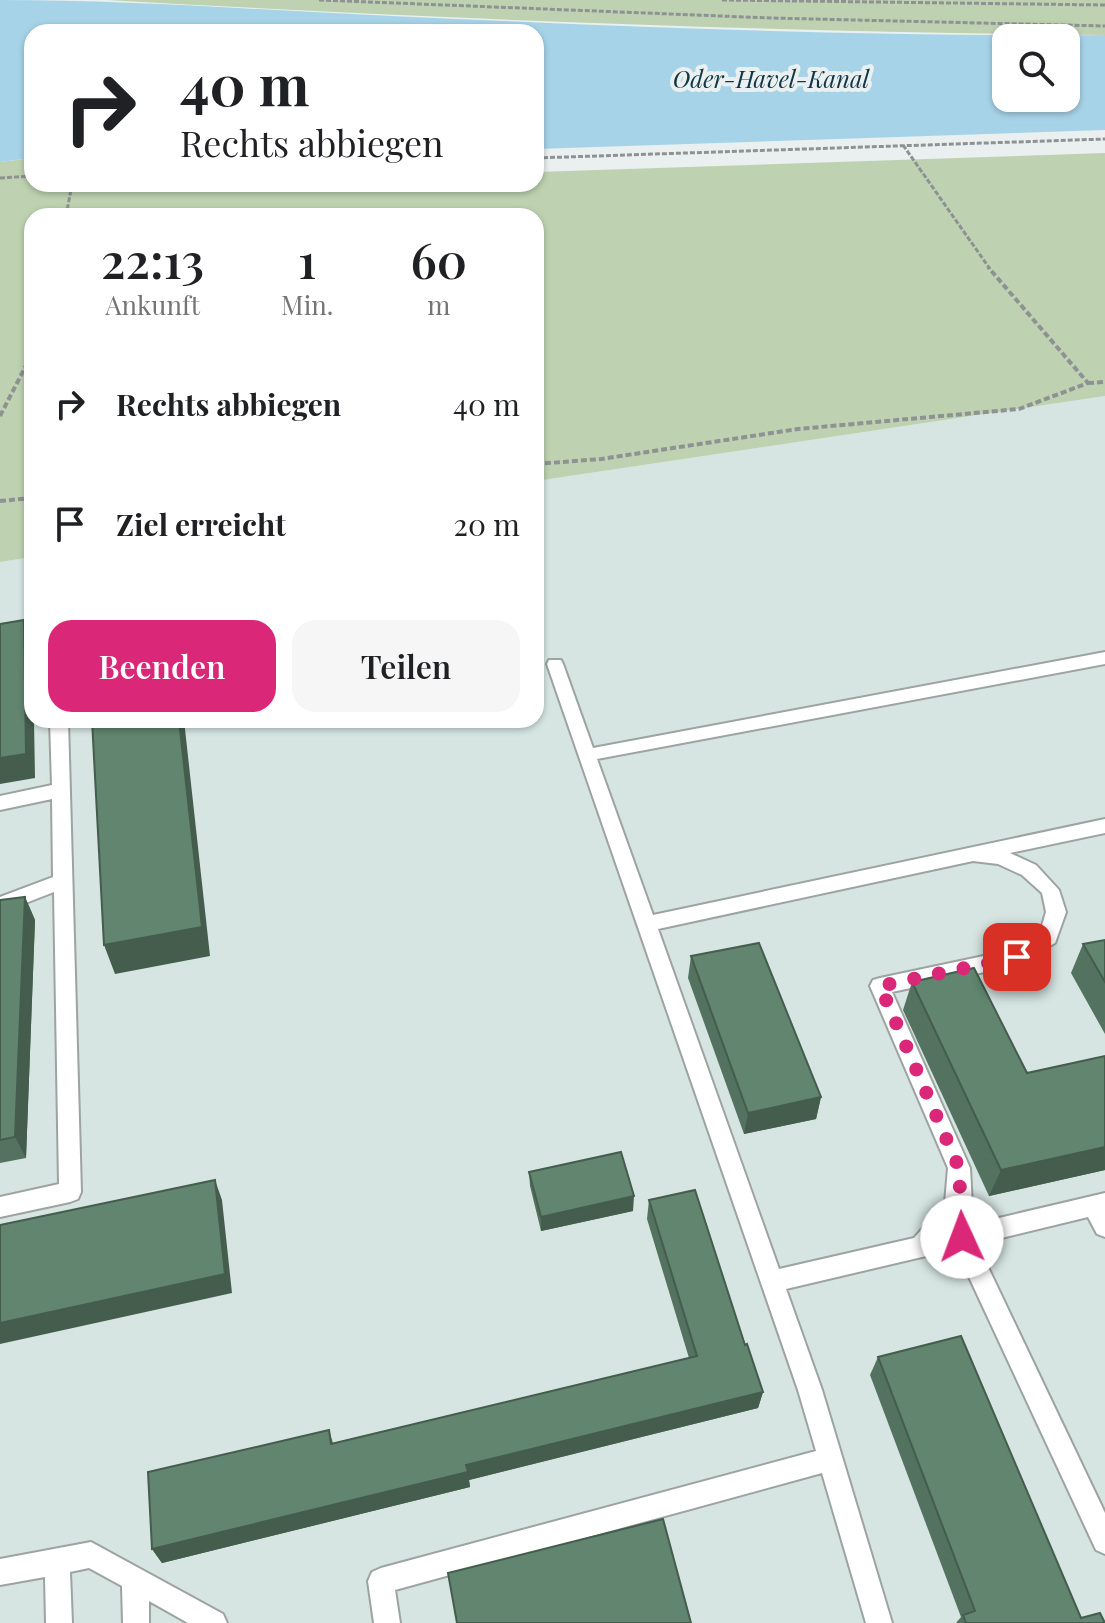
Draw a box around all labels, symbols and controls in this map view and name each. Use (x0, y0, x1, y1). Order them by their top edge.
map controls (992, 24, 1080, 112)
button: search (992, 24, 1080, 112)
text: 40 m (180, 46, 309, 121)
icon: right (48, 56, 152, 160)
water label: Oder-Havel-Kanal (673, 62, 871, 94)
text: Rechts abbiegen (180, 118, 444, 166)
text: 22:13 (101, 227, 204, 291)
text: 1 (298, 227, 316, 291)
text: 60 (410, 227, 467, 291)
text: Ankunft (105, 287, 200, 322)
text: Min. (281, 287, 333, 322)
text: m (427, 287, 450, 322)
icon: right (48, 382, 92, 426)
text: Rechts abbiegen (116, 384, 341, 424)
text: 40 m (453, 384, 520, 424)
icon: arrive (48, 502, 92, 546)
text: Ziel erreicht (116, 504, 286, 544)
text: 20 m (454, 504, 520, 544)
button: Beenden (48, 620, 276, 712)
button: Teilen (292, 620, 520, 712)
pin (983, 923, 1051, 991)
icon: arrive (995, 935, 1039, 979)
position arrow (920, 1195, 1004, 1279)

